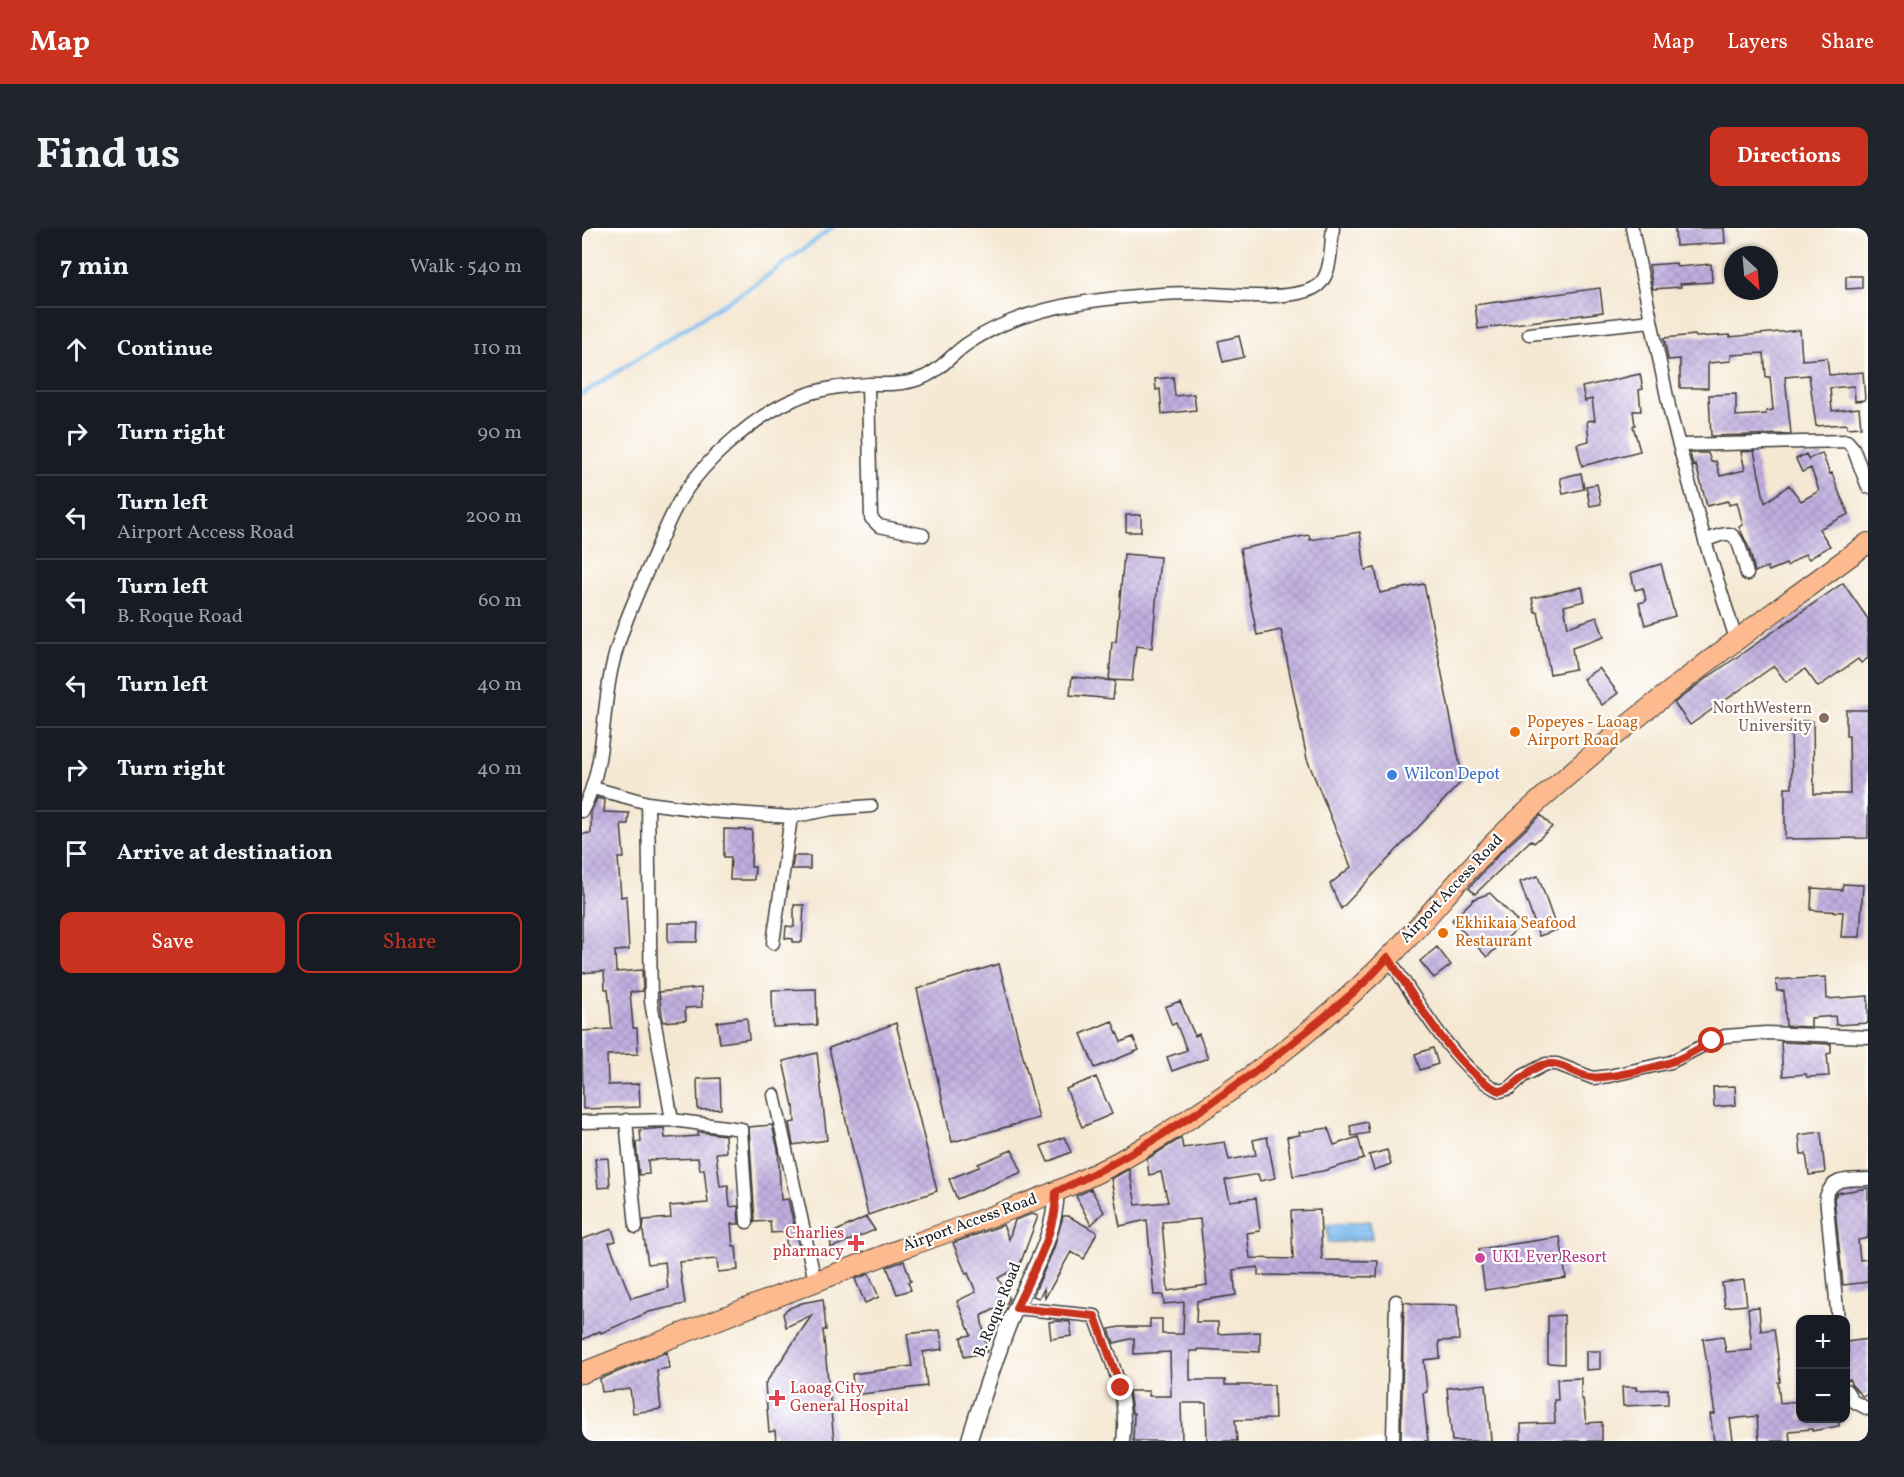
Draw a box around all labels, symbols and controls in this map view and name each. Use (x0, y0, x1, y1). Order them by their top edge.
text: Map (30, 23, 90, 62)
text: Map (1652, 28, 1694, 57)
text: Layers (1727, 28, 1788, 57)
text: Share (1821, 28, 1874, 57)
text: Find us (36, 127, 180, 186)
button: Directions (1710, 127, 1868, 186)
north arrow (1724, 246, 1778, 300)
text: 7 min (60, 249, 129, 285)
text: Walk · 540 m (410, 253, 522, 281)
icon: ahead (60, 333, 93, 366)
text: Continue (117, 334, 213, 365)
text: 110 m (473, 335, 522, 363)
icon: right (60, 417, 93, 450)
text: Turn right (117, 418, 225, 449)
text: 90 m (478, 419, 522, 447)
text: Turn left (117, 488, 208, 519)
icon: left (60, 501, 93, 534)
text: 200 m (465, 503, 522, 531)
text: Airport Access Road (117, 519, 294, 547)
text: Turn left (117, 572, 208, 603)
icon: left (60, 585, 93, 618)
text: 60 m (478, 587, 522, 615)
text: B. Roque Road (117, 603, 243, 631)
icon: left (60, 669, 93, 702)
text: Turn left (117, 670, 208, 701)
text: 40 m (477, 671, 522, 699)
place label: NorthWestern University (1713, 698, 1812, 738)
marker: NorthWestern University (1817, 711, 1831, 725)
place label: Popeyes - Laoag Airport Road (1527, 712, 1638, 752)
marker: Popeyes - Laoag Airport Road (1508, 725, 1522, 739)
icon: right (60, 753, 93, 786)
text: Turn right (117, 754, 225, 785)
text: 40 m (477, 755, 522, 783)
place label: Wilcon Depot (1404, 764, 1501, 786)
marker: Wilcon Depot (1385, 768, 1399, 782)
street label: Airport Access Road (1396, 830, 1508, 948)
icon: arrive (60, 837, 93, 870)
text: Arrive at destination (117, 838, 333, 869)
button: Save (60, 912, 285, 973)
button: Share (297, 912, 522, 973)
place label: Ekhikaia Seafood Restaurant (1455, 913, 1576, 953)
marker: Ekhikaia Seafood Restaurant (1436, 926, 1450, 940)
route start (1698, 1027, 1724, 1053)
street label: Airport Access Road (900, 1188, 1040, 1258)
place label: Charlies pharmacy (773, 1223, 844, 1263)
marker: Charlies pharmacy (849, 1236, 863, 1250)
place label: UKL Ever Resort (1492, 1247, 1607, 1269)
marker: UKL Ever Resort (1473, 1251, 1487, 1265)
street label: B. Roque Road (969, 1259, 1027, 1361)
map controls (1796, 1315, 1850, 1423)
button: + (1796, 1315, 1850, 1369)
button: − (1796, 1369, 1850, 1423)
route end (1107, 1374, 1133, 1400)
place label: Laoag City General Hospital (790, 1378, 909, 1418)
marker: Laoag City General Hospital (768, 1389, 786, 1407)

